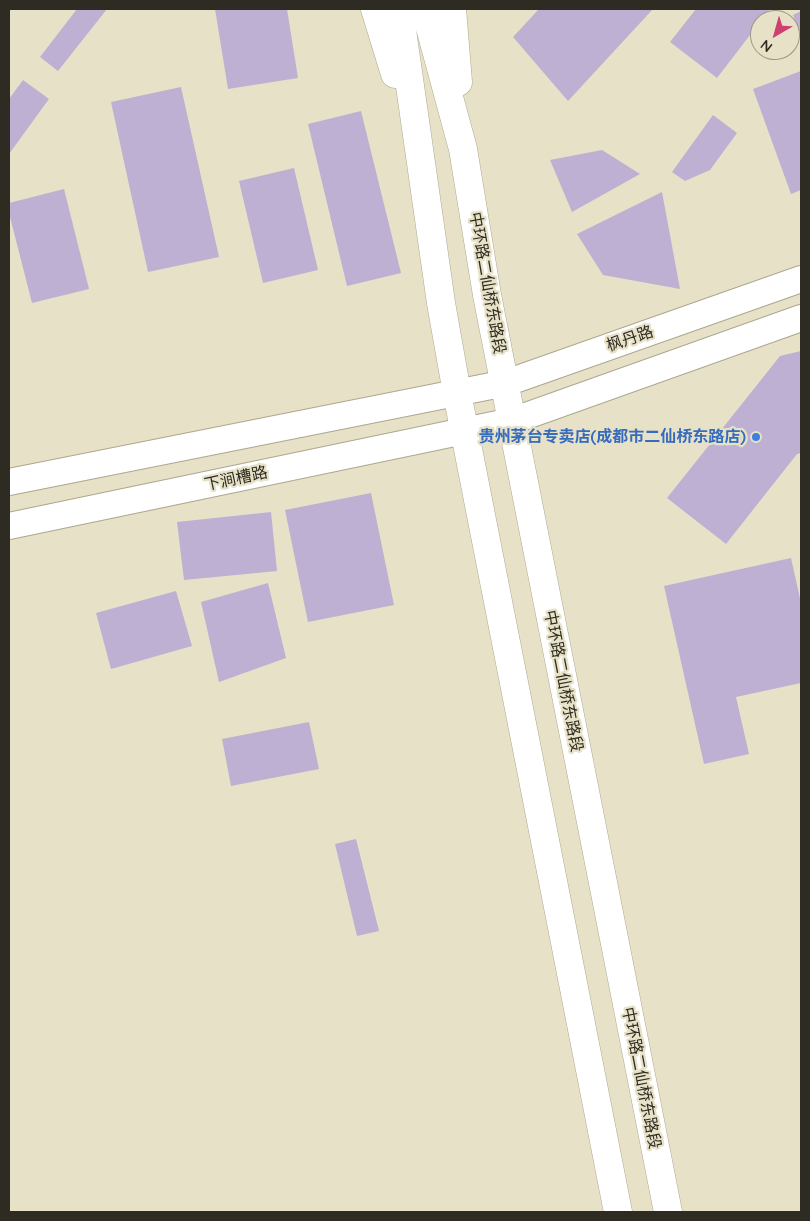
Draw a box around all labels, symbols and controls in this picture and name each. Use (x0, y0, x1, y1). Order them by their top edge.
north arrow (750, 10, 800, 60)
text: N (757, 36, 776, 56)
street label: 中环路二仙桥东路段 (465, 210, 509, 356)
street label: 枫丹路 (604, 322, 656, 356)
place label: 贵州茅台专卖店(成都市二仙桥东路店) (479, 427, 746, 447)
marker: 贵州茅台专卖店(成都市二仙桥东路店) (750, 431, 762, 443)
street label: 下涧槽路 (203, 463, 269, 495)
street label: 中环路二仙桥东路段 (540, 608, 586, 754)
street label: 中环路二仙桥东路段 (618, 1005, 664, 1151)

